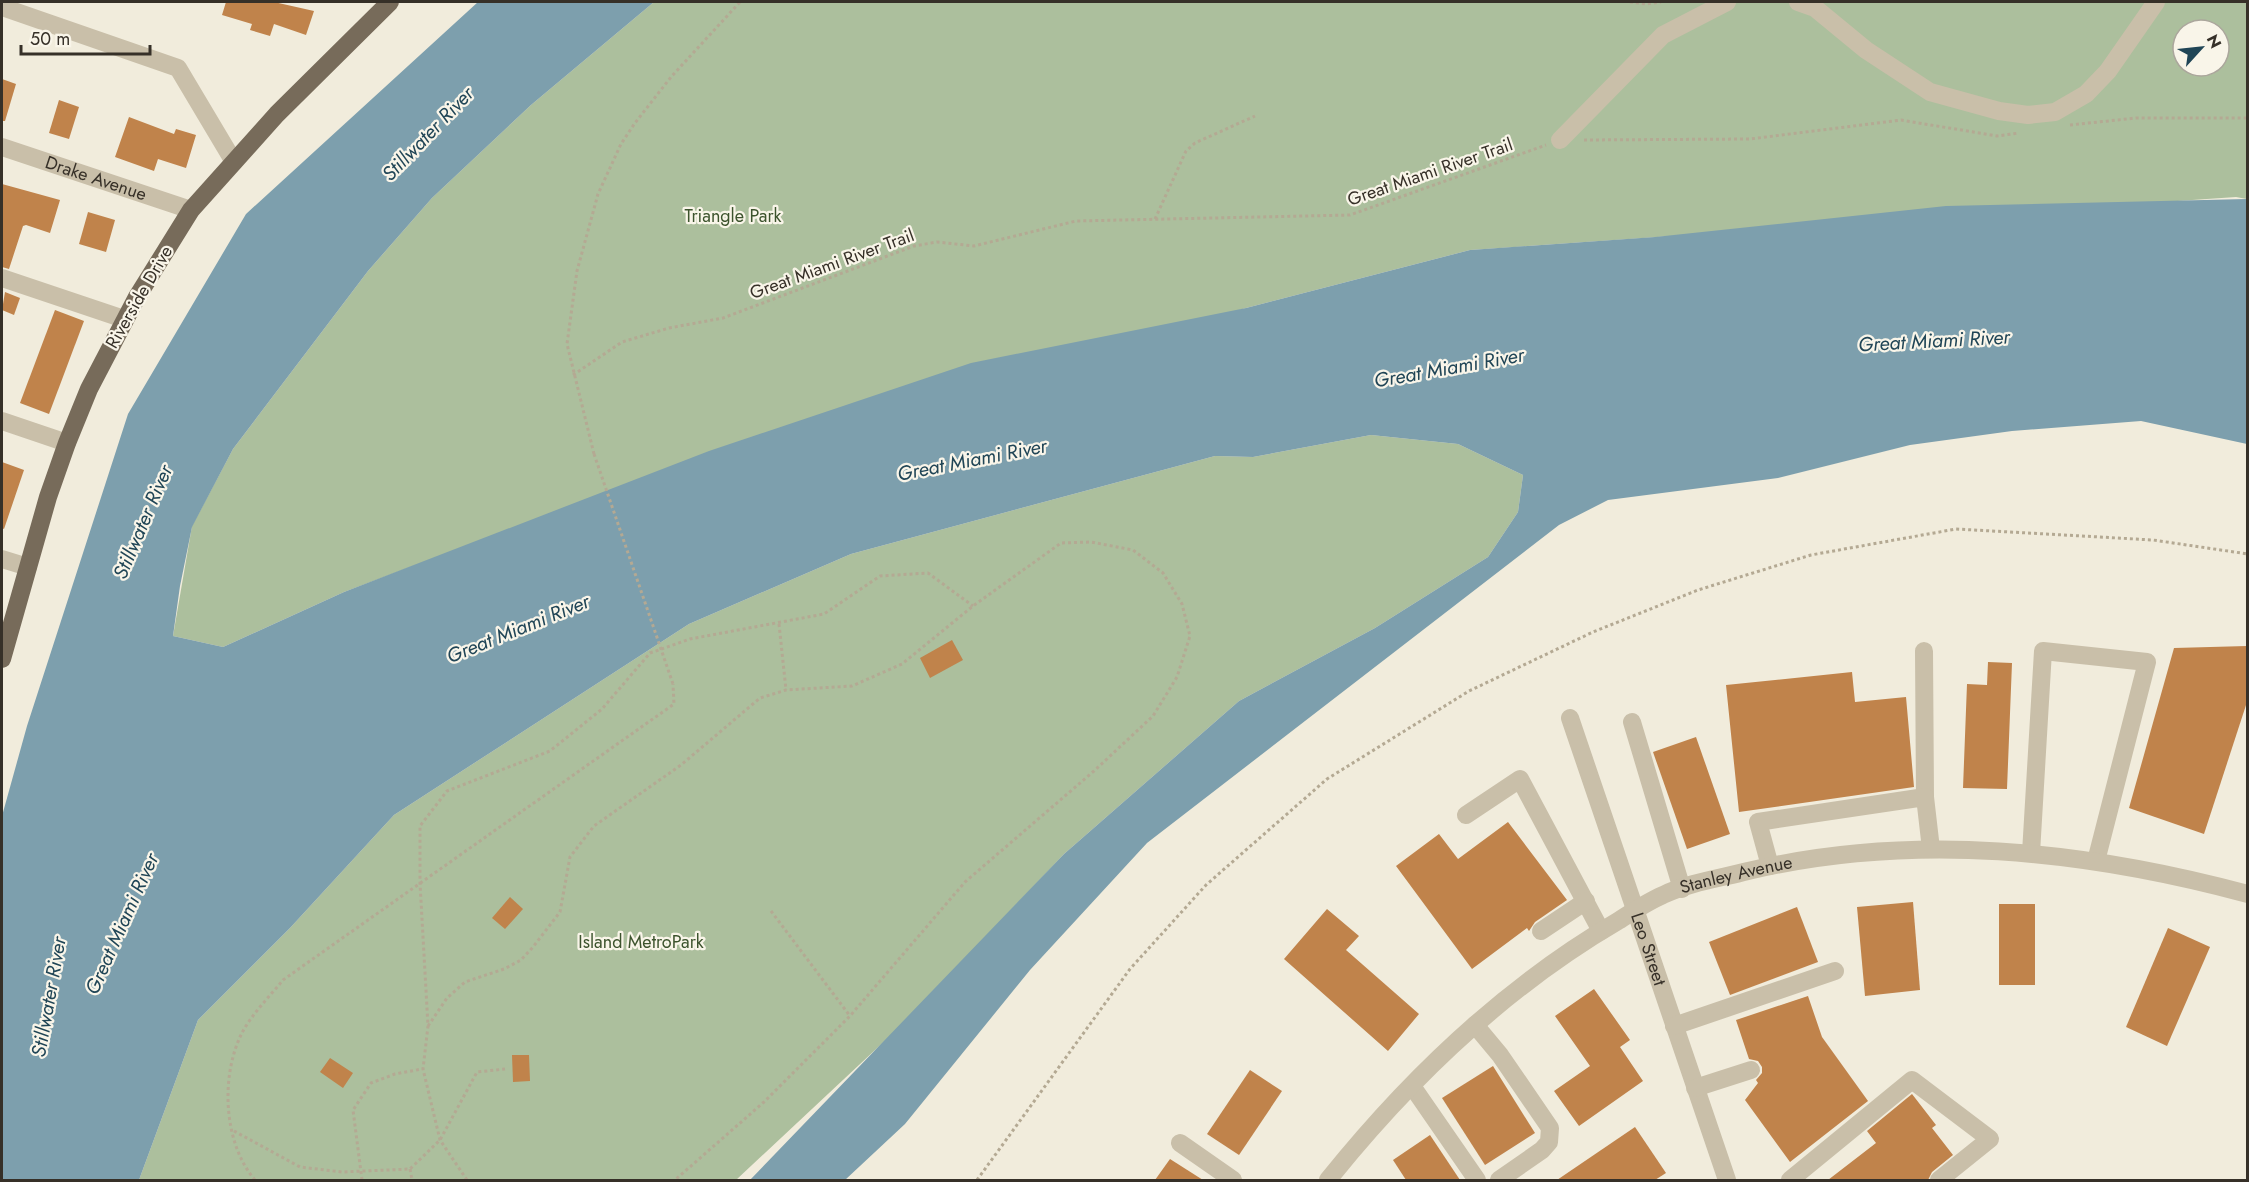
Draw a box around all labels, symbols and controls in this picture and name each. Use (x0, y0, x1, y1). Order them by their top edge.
scale bar (21, 18, 150, 56)
north arrow (2171, 18, 2231, 78)
text: 50 m (30, 26, 70, 52)
text: N (2201, 31, 2227, 52)
water label: Stillwater River (375, 79, 482, 188)
street label: Great Miami River Trail (1344, 131, 1516, 213)
street label: Drake Avenue (42, 149, 150, 207)
park label: Triangle Park (684, 203, 782, 229)
street label: Great Miami River Trail (746, 222, 918, 306)
street label: Riverside Drive (99, 241, 179, 353)
water label: Great Miami River (1857, 322, 2012, 359)
water label: Great Miami River (1372, 340, 1528, 395)
water label: Great Miami River (895, 431, 1051, 489)
water label: Stillwater River (106, 459, 181, 584)
water label: Great Miami River (442, 587, 595, 671)
water label: Great Miami River (78, 847, 167, 999)
street label: Stanley Avenue (1676, 849, 1794, 900)
street label: Leo Street (1624, 909, 1673, 990)
park label: Island MetroPark (578, 929, 704, 955)
water label: Stillwater River (24, 933, 74, 1059)

